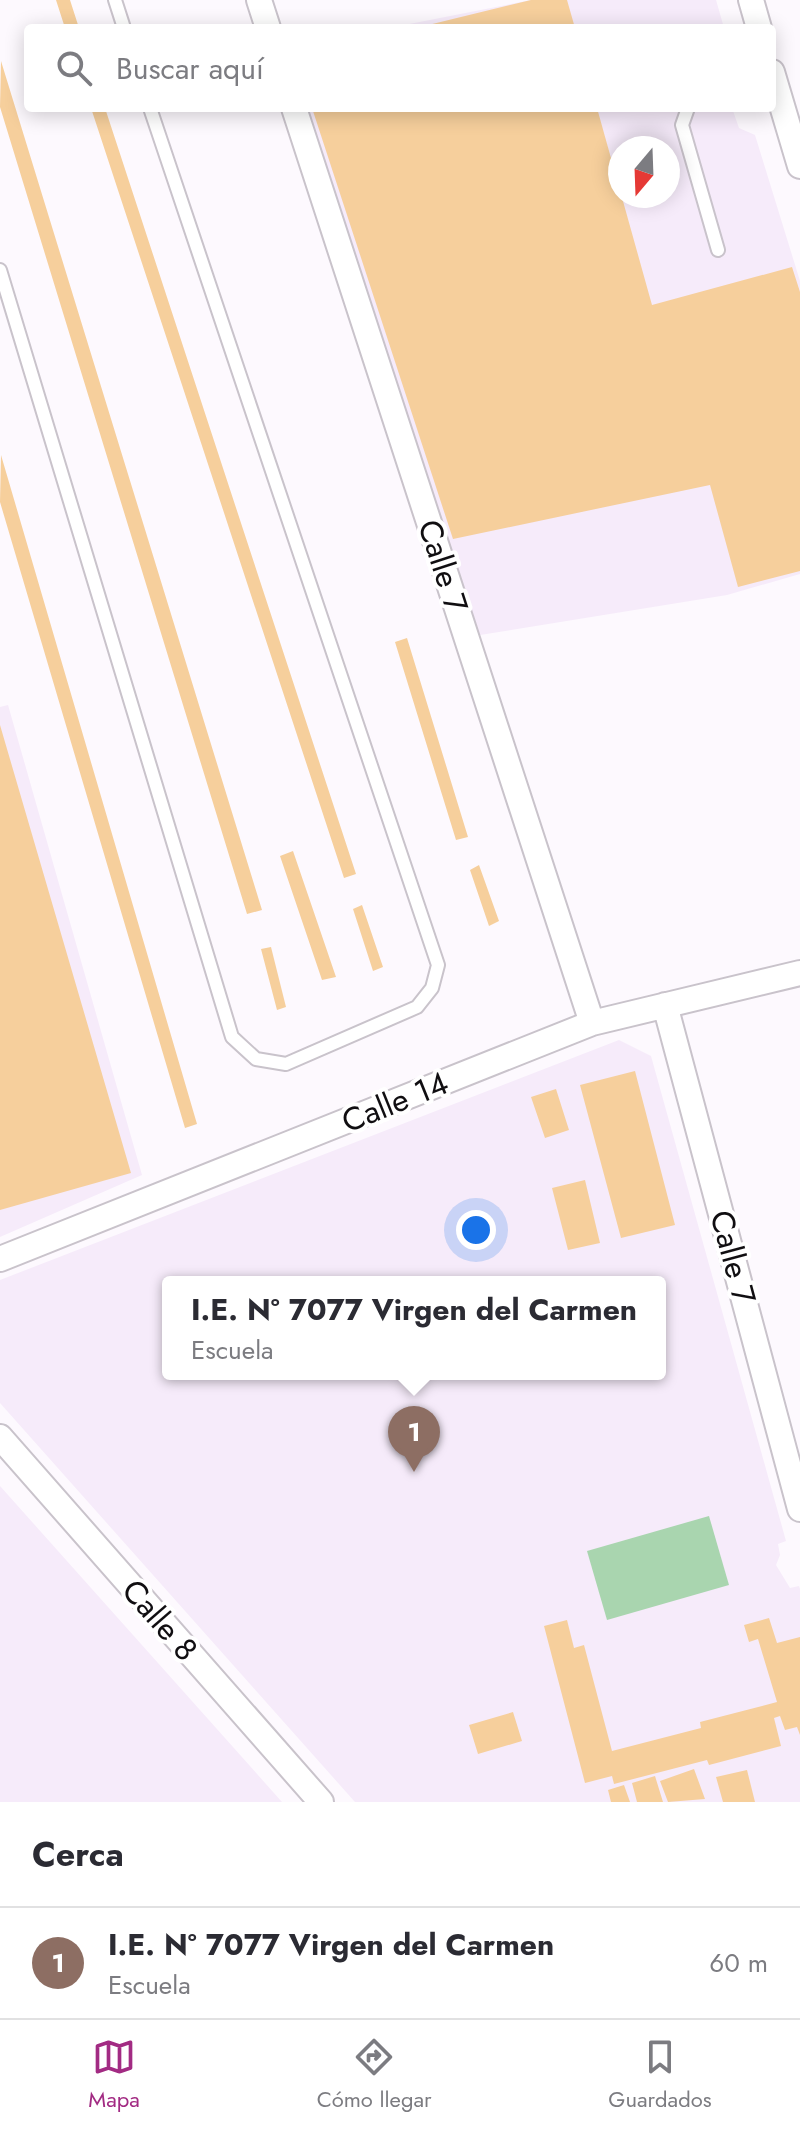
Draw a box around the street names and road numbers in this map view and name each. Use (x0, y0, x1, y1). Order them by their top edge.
street label: Calle 7 (406, 514, 480, 618)
street label: Calle 14 (335, 1060, 455, 1144)
street label: Calle 7 (698, 1205, 768, 1309)
street label: Calle 8 (111, 1569, 209, 1671)

